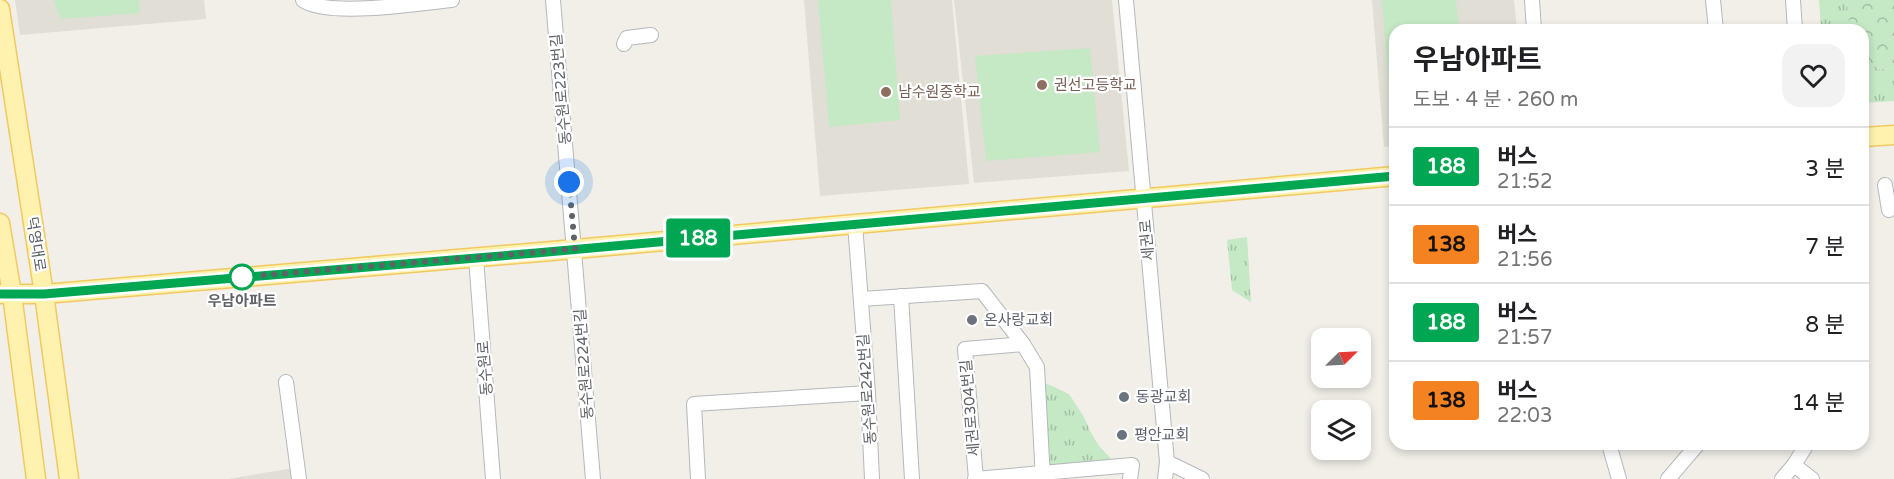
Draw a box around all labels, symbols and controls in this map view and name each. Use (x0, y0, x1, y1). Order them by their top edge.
street label: 동수원로223번길 (547, 33, 575, 145)
text: 우남아파트 (1413, 43, 1542, 77)
button: heart (1782, 44, 1845, 107)
place label: 권선고등학교 (1054, 76, 1137, 94)
marker: 권선고등학교 (1035, 78, 1049, 92)
place label: 남수원중학교 (898, 83, 981, 101)
marker: 남수원중학교 (879, 85, 893, 99)
text: 도보 · 4 분 · 260 m (1413, 88, 1578, 112)
text: 버스 (1497, 144, 1537, 170)
text: 188 (1426, 154, 1466, 179)
text: 3 분 (1805, 156, 1845, 182)
your location (554, 167, 584, 197)
text: 21:52 (1497, 170, 1552, 194)
street label: 덕영대로 (23, 215, 49, 273)
line badge: 188 (664, 218, 732, 258)
street label: 세권로 (1136, 219, 1158, 261)
text: 버스 (1497, 222, 1537, 248)
text: 188 (678, 226, 718, 251)
text: 138 (1426, 232, 1466, 257)
text: 7 분 (1805, 234, 1845, 260)
text: 21:56 (1497, 248, 1552, 272)
marker: 우남아파트 (229, 264, 255, 290)
place label: 우남아파트 (207, 292, 277, 310)
text: 버스 (1497, 300, 1537, 326)
street label: 동수원로224번길 (571, 308, 597, 420)
text: 188 (1426, 310, 1466, 335)
place label: 온사랑교회 (984, 311, 1053, 329)
text: 8 분 (1805, 312, 1845, 338)
marker: 온사랑교회 (965, 313, 979, 327)
text: 21:57 (1497, 326, 1552, 350)
north arrow (1311, 328, 1371, 388)
map controls (1311, 328, 1371, 460)
street label: 동수원로242번길 (854, 333, 880, 445)
street label: 동수원로 (474, 340, 496, 396)
street label: 세권로304번길 (957, 359, 983, 457)
text: 버스 (1497, 378, 1537, 404)
place label: 동광교회 (1136, 388, 1191, 406)
text: 138 (1426, 388, 1466, 413)
marker: 동광교회 (1117, 390, 1131, 404)
text: 14 분 (1791, 390, 1845, 416)
button: layers (1311, 400, 1371, 460)
text: 22:03 (1497, 404, 1552, 428)
place label: 평안교회 (1134, 426, 1189, 444)
marker: 평안교회 (1115, 428, 1129, 442)

